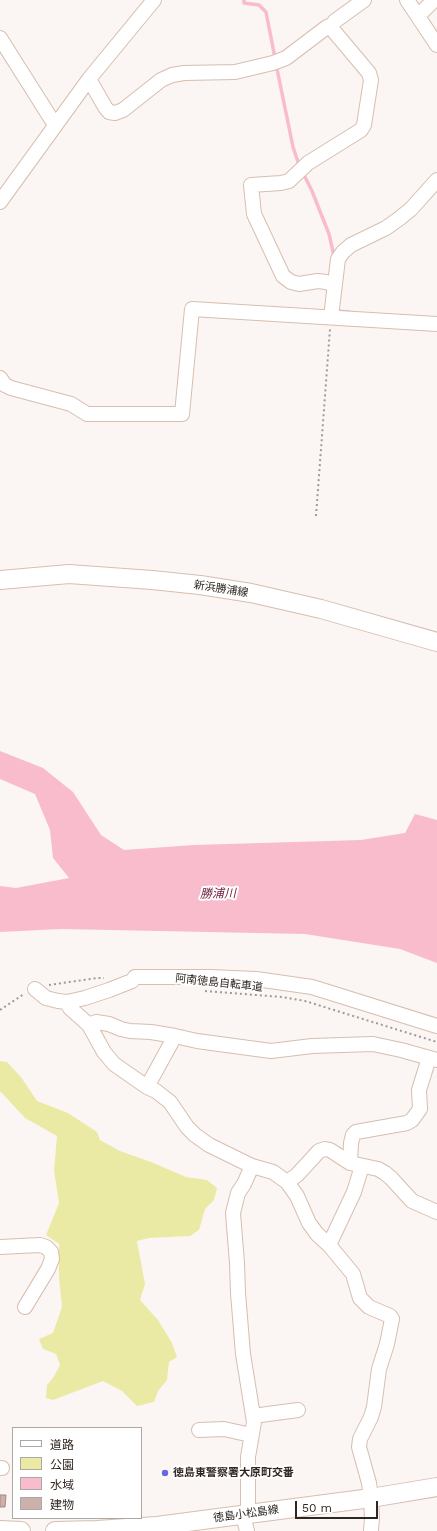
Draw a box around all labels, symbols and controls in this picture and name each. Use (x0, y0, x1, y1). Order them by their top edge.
street label: 新浜勝浦線 (193, 578, 249, 600)
water label: 勝浦川 (200, 886, 236, 902)
street label: 阿南徳島自転車道 (175, 972, 263, 994)
legend (12, 1427, 142, 1519)
text: 道路 (50, 1438, 74, 1452)
text: 公園 (50, 1458, 74, 1472)
place label: 徳島東警察署大原町交番 (173, 1466, 294, 1480)
marker: 徳島東警察署大原町交番 (160, 1468, 170, 1478)
text: 水域 (50, 1478, 74, 1492)
scale bar (297, 1493, 380, 1519)
text: 建物 (50, 1498, 74, 1512)
text: 50 m (302, 1501, 332, 1515)
street label: 徳島小松島線 (212, 1503, 280, 1525)

